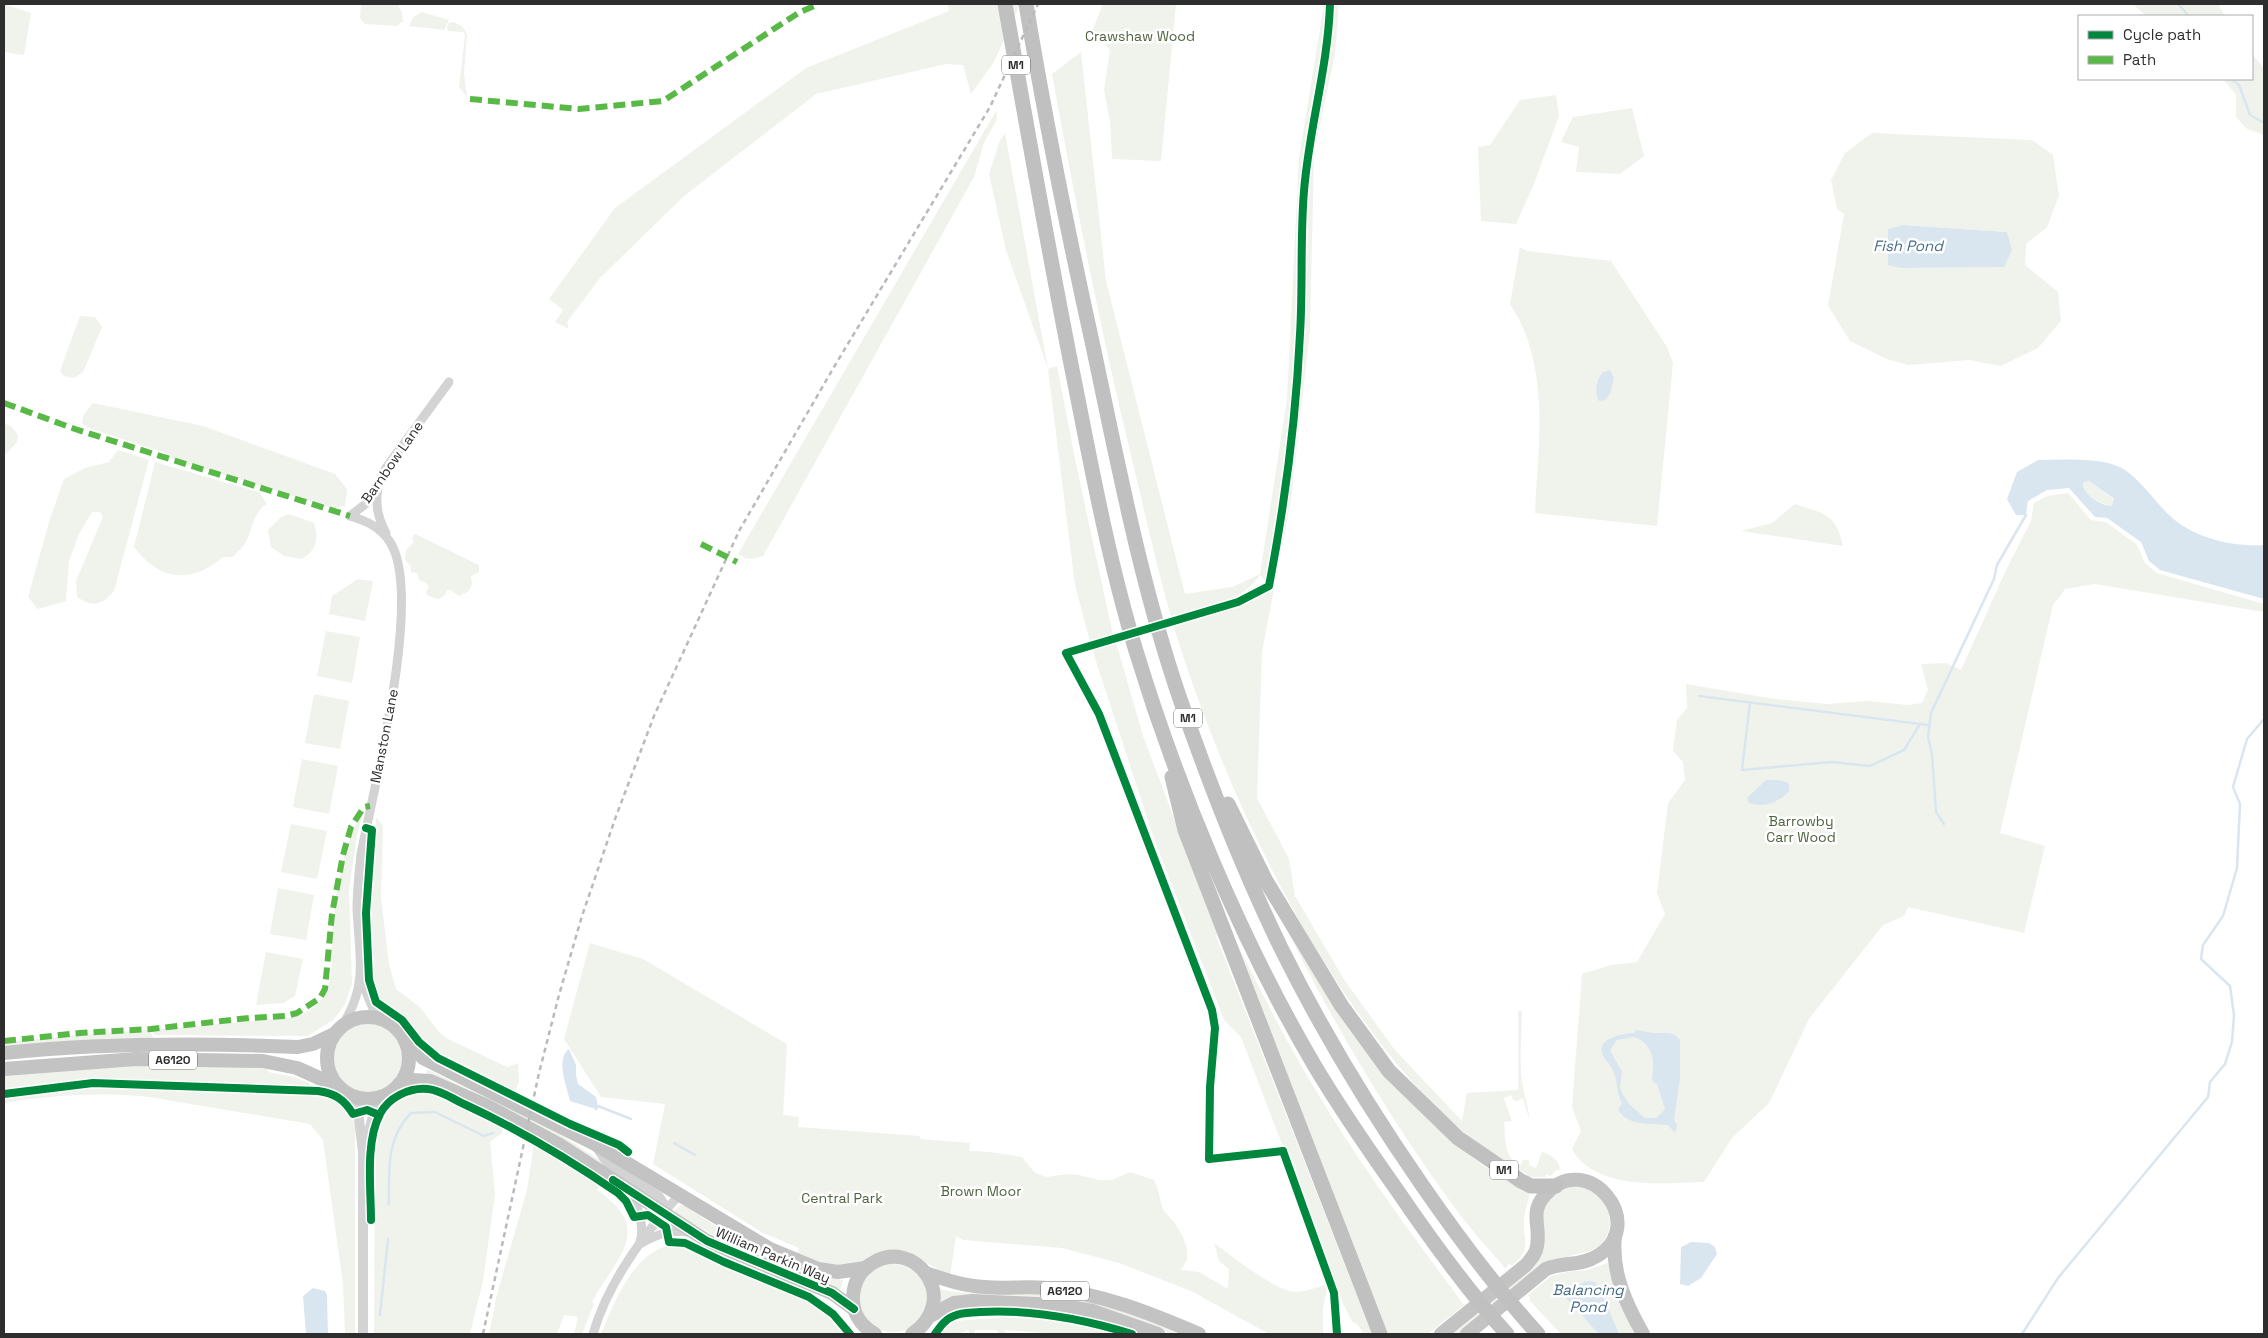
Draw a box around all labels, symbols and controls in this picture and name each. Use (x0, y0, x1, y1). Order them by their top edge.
legend (2078, 15, 2253, 80)
text: Cycle path (2123, 25, 2201, 44)
park label: Crawshaw Wood (1085, 27, 1195, 45)
text: Path (2123, 50, 2156, 69)
road number: M1 (1002, 56, 1030, 74)
water label: Fish Pond (1873, 236, 1945, 255)
street label: Barnbow Lane (357, 417, 427, 507)
street label: Manston Lane (366, 687, 402, 785)
road number: M1 (1174, 708, 1202, 728)
park label: Barrowby Carr Wood (1766, 812, 1836, 846)
road number: A6120 (149, 1050, 197, 1070)
road number: M1 (1490, 1160, 1518, 1180)
park label: Brown Moor (941, 1182, 1021, 1200)
park label: Central Park (801, 1189, 883, 1207)
street label: William Parkin Way (713, 1223, 833, 1287)
water label: Balancing Pond (1552, 1280, 1625, 1316)
road number: A6120 (1041, 1282, 1089, 1300)

